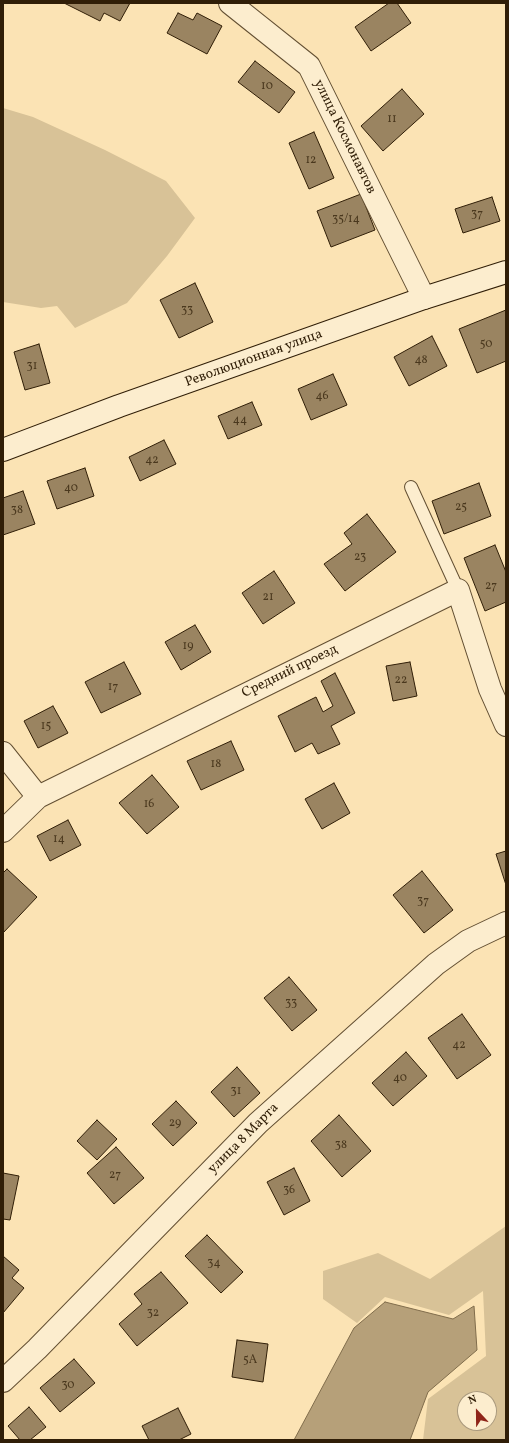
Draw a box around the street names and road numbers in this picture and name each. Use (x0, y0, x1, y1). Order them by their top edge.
street label: улица Космонавтов (309, 77, 379, 197)
street label: Революционная улица (183, 326, 325, 392)
street label: Средний проезд (239, 642, 341, 702)
street label: улица 8 Марта (205, 1100, 283, 1178)

